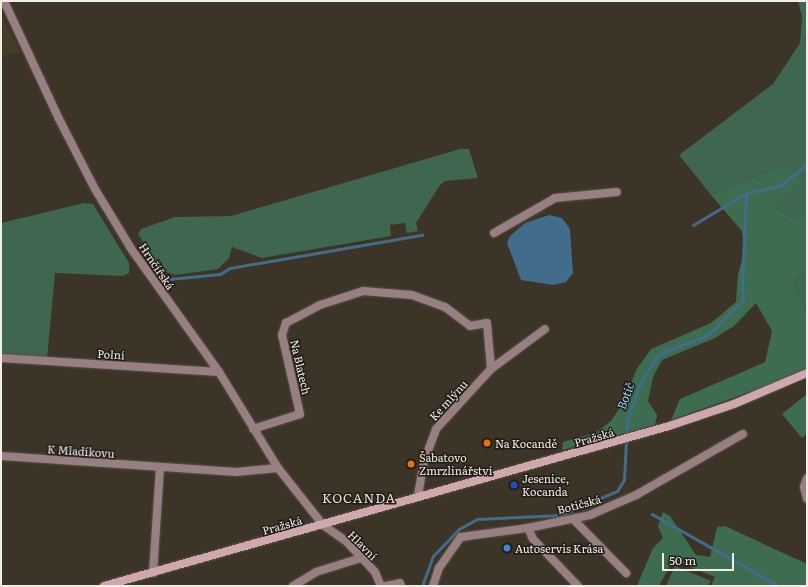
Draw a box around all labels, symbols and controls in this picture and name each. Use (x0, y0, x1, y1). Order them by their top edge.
street label: Hrnčířská (137, 240, 177, 292)
street label: Na Blatech (288, 338, 314, 396)
street label: Polní (97, 346, 125, 362)
street label: Ke mlýnu (426, 377, 470, 423)
water label: Botič (614, 380, 638, 412)
street label: Pražská (573, 425, 615, 449)
place label: Na Kocandě (495, 436, 557, 450)
marker: Na Kocandě (482, 438, 492, 448)
street label: K Mladíkovu (47, 442, 115, 460)
place label: Šabatovo Zmrzlinářství (419, 451, 492, 477)
marker: Šabatovo Zmrzlinářství (406, 459, 416, 469)
place label: Jesenice, Kocanda (522, 472, 569, 498)
marker: Jesenice, Kocanda (509, 480, 519, 490)
district label: KOCANDA (322, 490, 396, 506)
street label: Botičská (556, 492, 602, 516)
street label: Pražská (261, 513, 303, 537)
street label: Hlavní (346, 528, 380, 562)
place label: Autoservis Krása (515, 541, 603, 555)
marker: Autoservis Krása (502, 543, 512, 553)
scale bar (664, 545, 736, 571)
text: 50 m (669, 551, 696, 569)

